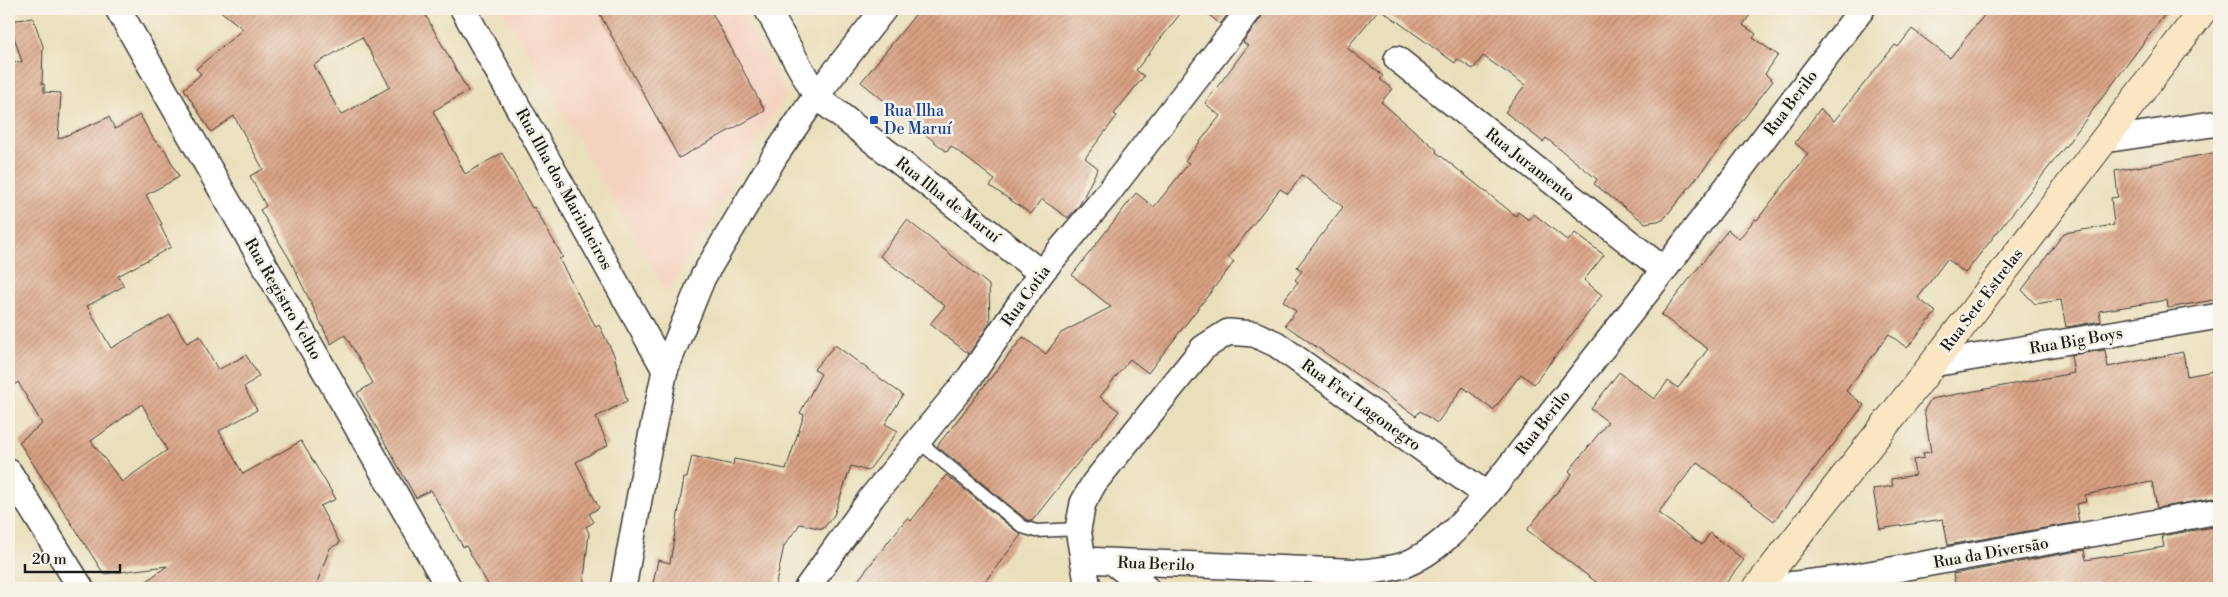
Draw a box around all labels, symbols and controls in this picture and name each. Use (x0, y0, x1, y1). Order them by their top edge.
street label: Rua Berilo (1760, 66, 1822, 140)
place label: Rua Ilha De Maruí (884, 101, 953, 139)
street label: Rua Ilha dos Marinheiros (511, 105, 617, 273)
marker: Rua Ilha De Maruí (868, 114, 880, 126)
street label: Rua Juramento (1481, 124, 1579, 206)
street label: Rua Ilha de Maruí (892, 153, 1005, 248)
street label: Rua Registro Velho (240, 235, 326, 363)
street label: Rua Sete Estrelas (1937, 244, 2027, 356)
street label: Rua Cotia (997, 261, 1055, 330)
street label: Rua Big Boys (2028, 323, 2124, 359)
street label: Rua Frei Lagonegro (1297, 355, 1425, 455)
street label: Rua Berilo (1511, 386, 1575, 460)
street label: Rua da Diversão (1932, 533, 2050, 573)
scale bar (25, 542, 120, 574)
text: 20 m (32, 550, 67, 569)
street label: Rua Berilo (1117, 553, 1195, 575)

